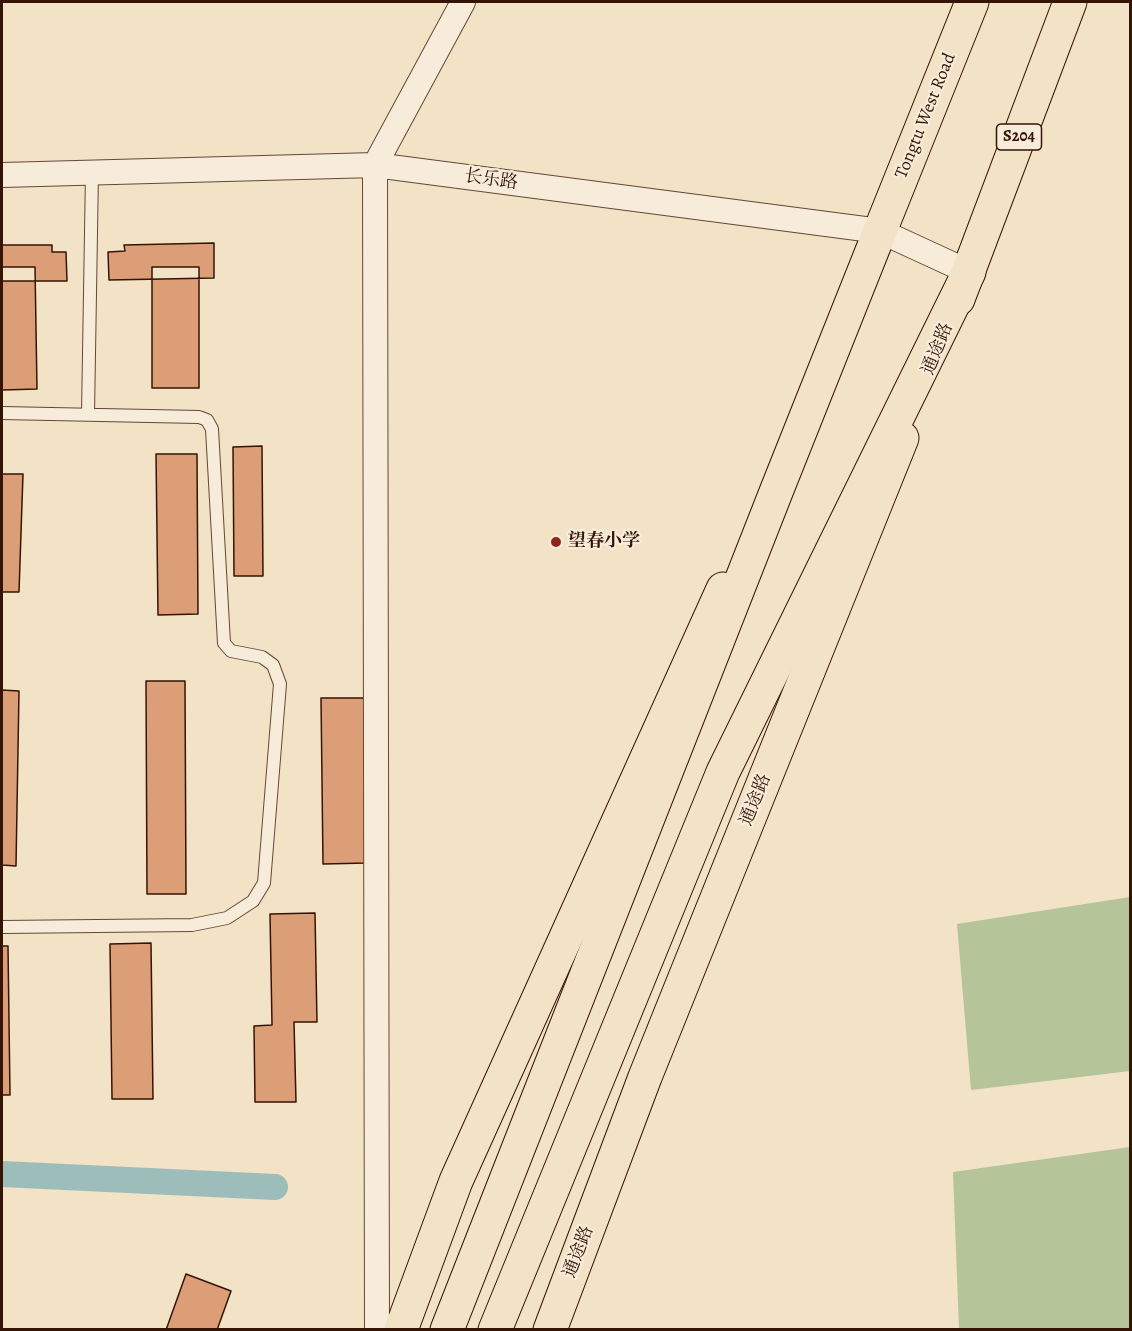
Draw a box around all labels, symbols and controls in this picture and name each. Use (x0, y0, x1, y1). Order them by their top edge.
street label: Tongtu West Road (891, 50, 961, 182)
road number: S204 (996, 124, 1042, 150)
street label: 长乐路 (463, 166, 519, 194)
street label: 通途路 (918, 320, 958, 378)
place label: 望春小学 (568, 531, 640, 553)
marker: 望春小学 (549, 535, 563, 549)
street label: 通途路 (736, 771, 776, 829)
street label: 通途路 (559, 1223, 599, 1281)

